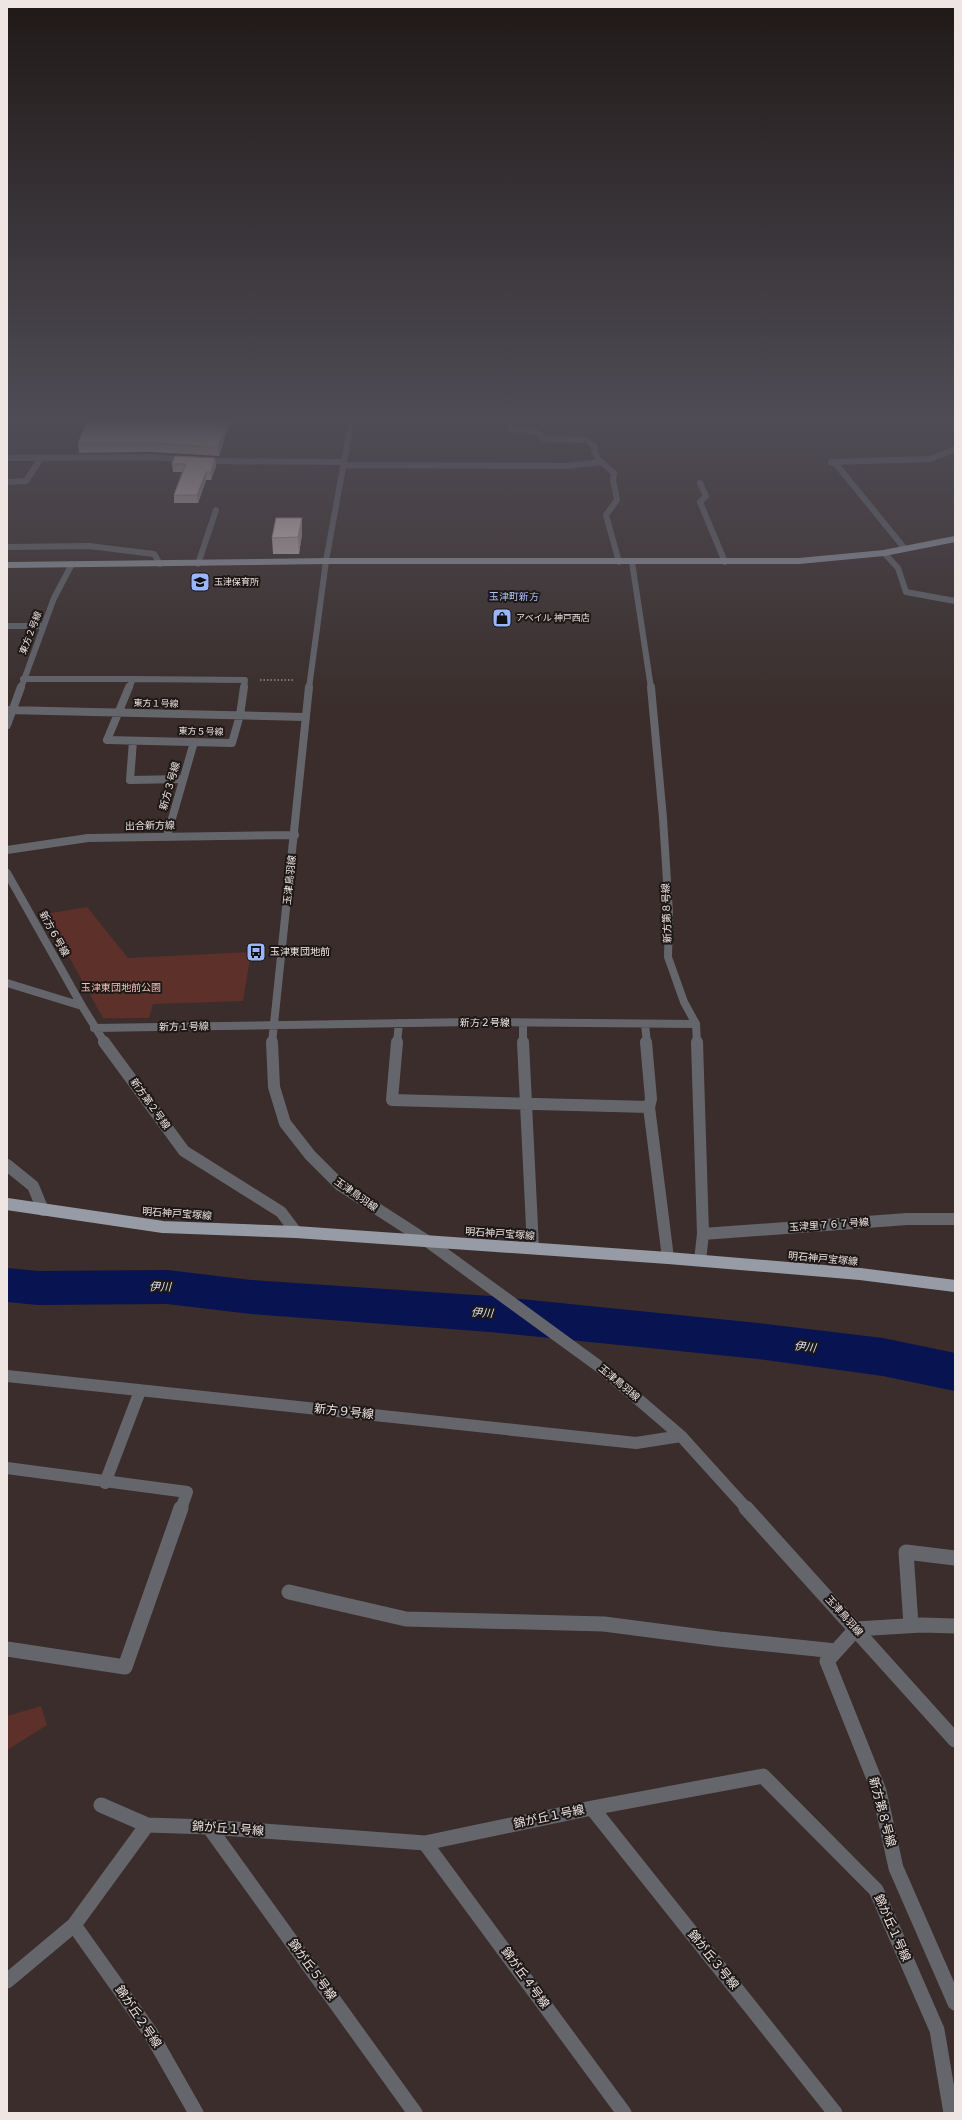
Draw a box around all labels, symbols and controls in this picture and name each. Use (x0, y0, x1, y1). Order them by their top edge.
school or university icon: 玉津保育所 (189, 571, 211, 593)
place label: 玉津保育所 (214, 577, 259, 588)
district label: 玉津町新方 (489, 591, 539, 603)
shop icon: アベイル 神戸西店 (491, 607, 513, 629)
street label: 東方２号線 (18, 609, 45, 656)
place label: アベイル 神戸西店 (516, 613, 590, 624)
street label: 東方１号線 (133, 698, 180, 710)
street label: 東方５号線 (178, 726, 225, 738)
street label: 新方３号線 (157, 760, 183, 812)
street label: 出合新方線 (125, 820, 175, 832)
street label: 玉津鳥羽線 (281, 855, 299, 905)
street label: 新方第８号線 (660, 883, 674, 943)
street label: 新方６号線 (37, 909, 71, 959)
bus stop icon: 玉津東団地前 (245, 941, 267, 963)
place label: 玉津東団地前 (270, 946, 330, 958)
park label: 玉津東団地前公園 (81, 982, 161, 994)
street label: 新方２号線 (460, 1017, 510, 1029)
street label: 新方１号線 (159, 1021, 209, 1033)
street label: 新方第２号線 (128, 1076, 172, 1132)
street label: 玉津鳥羽線 (332, 1176, 380, 1214)
street label: 明石神戸宝塚線 (142, 1206, 212, 1222)
street label: 玉津里７６７号線 (789, 1216, 869, 1234)
street label: 明石神戸宝塚線 (465, 1226, 535, 1242)
street label: 明石神戸宝塚線 (788, 1250, 858, 1268)
water label: 伊川 (149, 1280, 172, 1294)
water label: 伊川 (471, 1306, 494, 1320)
water label: 伊川 (793, 1339, 818, 1355)
street label: 玉津鳥羽線 (596, 1362, 642, 1404)
street label: 新方９号線 (313, 1401, 375, 1423)
street label: 玉津鳥羽線 (823, 1593, 865, 1639)
street label: 新方第８号線 (865, 1775, 899, 1849)
street label: 錦が丘１号線 (512, 1802, 586, 1832)
street label: 錦が丘１号線 (192, 1819, 264, 1839)
street label: 錦が丘１号線 (871, 1892, 913, 1964)
street label: 錦が丘３号線 (685, 1927, 741, 1993)
street label: 錦が丘５号線 (285, 1936, 339, 2004)
street label: 錦が丘４号線 (498, 1944, 552, 2012)
street label: 錦が丘２号線 (112, 1983, 164, 2051)

